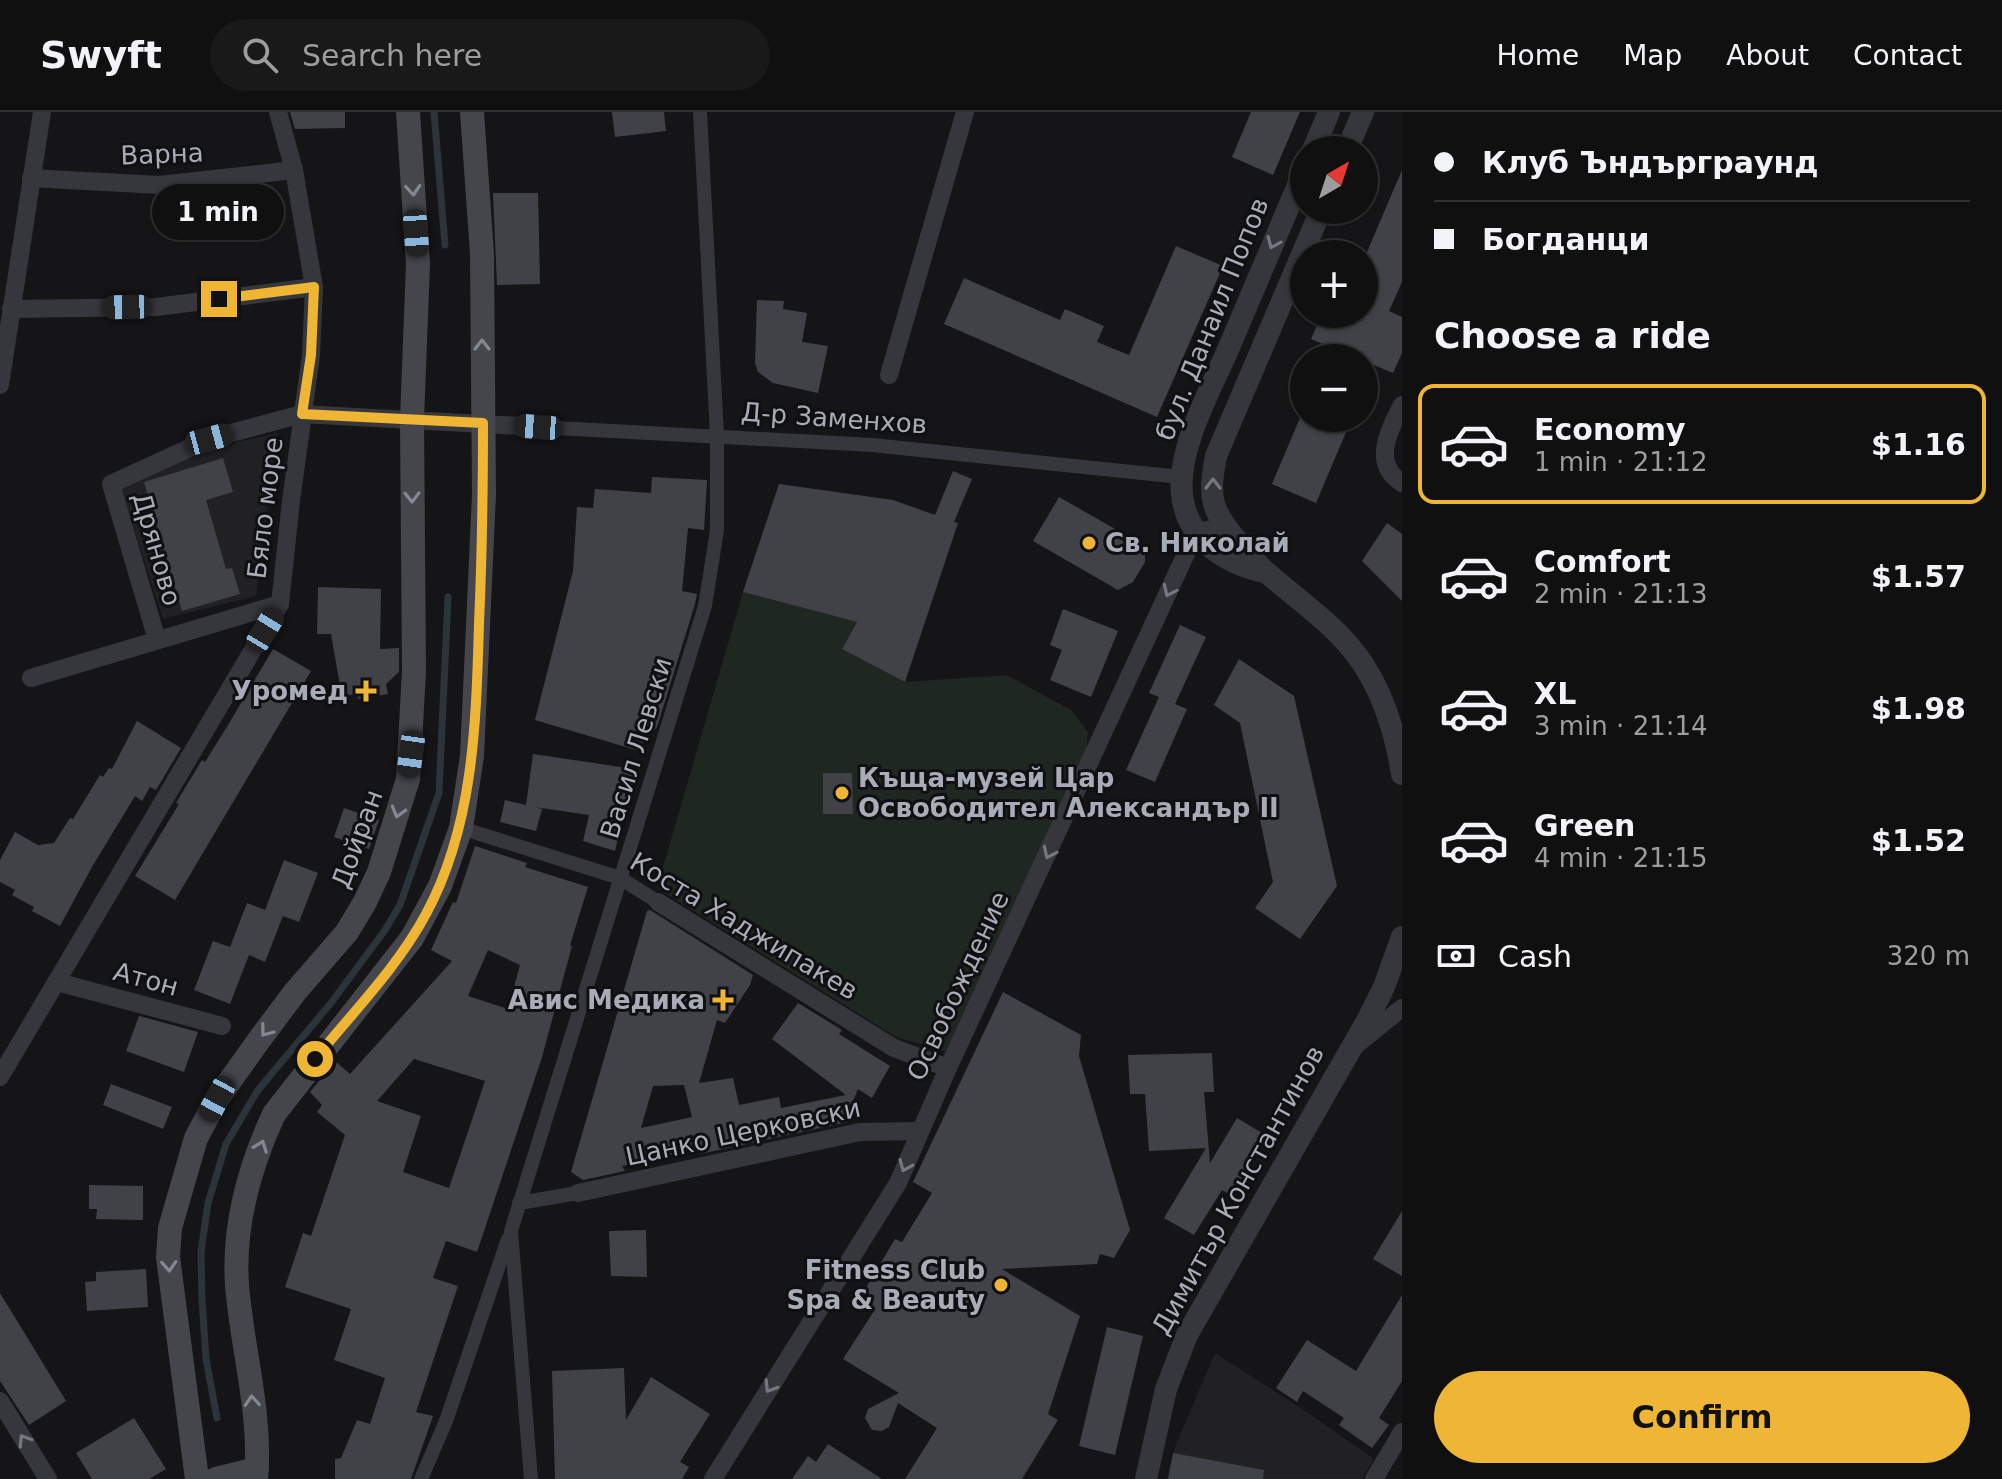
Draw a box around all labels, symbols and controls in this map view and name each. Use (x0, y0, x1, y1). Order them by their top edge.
search box (210, 19, 770, 91)
text: Swyft (40, 33, 162, 77)
icon: search (238, 33, 282, 77)
text: Search here (302, 38, 482, 73)
text: Home (1496, 39, 1579, 72)
text: Map (1623, 39, 1682, 72)
text: About (1726, 39, 1809, 72)
text: Contact (1853, 39, 1962, 72)
north arrow (1290, 136, 1378, 224)
map controls (1290, 136, 1378, 432)
street label: Варна (120, 138, 204, 170)
text: Клуб Ъндърграунд (1482, 145, 1819, 180)
callout: 1 min (153, 183, 285, 239)
one-way arrow (404, 184, 421, 197)
street label: бул. Данаил Попов (1150, 193, 1274, 445)
text: 1 min (177, 197, 259, 227)
car (402, 208, 430, 258)
text: Богданци (1482, 222, 1650, 257)
one-way arrow (1267, 235, 1283, 249)
button: + (1290, 240, 1378, 328)
route end (201, 281, 237, 317)
car (103, 295, 151, 319)
text: Choose a ride (1434, 315, 1711, 356)
one-way arrow (473, 338, 491, 351)
button: − (1290, 344, 1378, 432)
street label: Д-р Заменхов (740, 397, 928, 439)
icon: car (1438, 408, 1510, 480)
text: Economy (1534, 412, 1686, 447)
car (513, 413, 563, 441)
car (183, 421, 235, 457)
text: $1.16 (1871, 427, 1966, 462)
street label: Бяло море (241, 436, 289, 580)
text: 1 min · 21:12 (1534, 447, 1708, 477)
one-way arrow (1204, 477, 1222, 490)
street label: Дряново (127, 489, 187, 609)
one-way arrow (403, 491, 421, 504)
place label: Св. Николай (1105, 528, 1290, 558)
marker: Св. Николай (1080, 534, 1098, 552)
icon: car (1438, 540, 1510, 612)
text: Comfort (1534, 544, 1671, 579)
text: $1.57 (1871, 559, 1966, 594)
text: 2 min · 21:13 (1534, 579, 1708, 609)
one-way arrow (1162, 583, 1178, 597)
car (242, 603, 288, 657)
street label: Васил Левски (594, 654, 678, 842)
icon: car (1438, 672, 1510, 744)
place label: Уромед (232, 676, 348, 706)
text: XL (1534, 676, 1576, 711)
marker: Уромед (355, 680, 377, 702)
text: $1.98 (1871, 691, 1966, 726)
text: 3 min · 21:14 (1534, 711, 1708, 741)
car (396, 729, 426, 779)
place label: Къща-музей Цар Освободител Александър II (858, 763, 1279, 823)
marker: Къща-музей Цар Освободител Александър II (833, 784, 851, 802)
street label: Дойран (325, 786, 389, 892)
one-way arrow (391, 804, 408, 818)
icon: car (1438, 804, 1510, 876)
text: Green (1534, 808, 1635, 843)
text: $1.52 (1871, 823, 1966, 858)
text: 4 min · 21:15 (1534, 843, 1708, 873)
one-way arrow (1043, 845, 1059, 859)
street label: Коста Хаджипакев (625, 846, 863, 1006)
street label: Освобождение (901, 887, 1015, 1085)
icon: cash (1434, 934, 1478, 978)
text: Cash (1498, 939, 1572, 974)
text: 320 m (1887, 941, 1970, 971)
street label: Атон (110, 956, 182, 1002)
place label: Авис Медика (508, 985, 705, 1015)
marker: Авис Медика (712, 989, 734, 1011)
one-way arrow (261, 1022, 275, 1037)
street label: Димитър Константинов (1146, 1040, 1330, 1340)
route start (297, 1041, 333, 1077)
car (195, 1072, 239, 1126)
street label: Цанко Церковски (623, 1092, 863, 1172)
one-way arrow (251, 1139, 267, 1153)
one-way arrow (899, 1158, 915, 1172)
place label: Fitness Club Spa & Beauty (786, 1255, 985, 1315)
one-way arrow (160, 1260, 177, 1273)
marker: Fitness Club Spa & Beauty (992, 1276, 1010, 1294)
button: Confirm (1434, 1371, 1970, 1463)
one-way arrow (764, 1379, 779, 1393)
one-way arrow (244, 1394, 261, 1407)
one-way arrow (18, 1434, 34, 1449)

